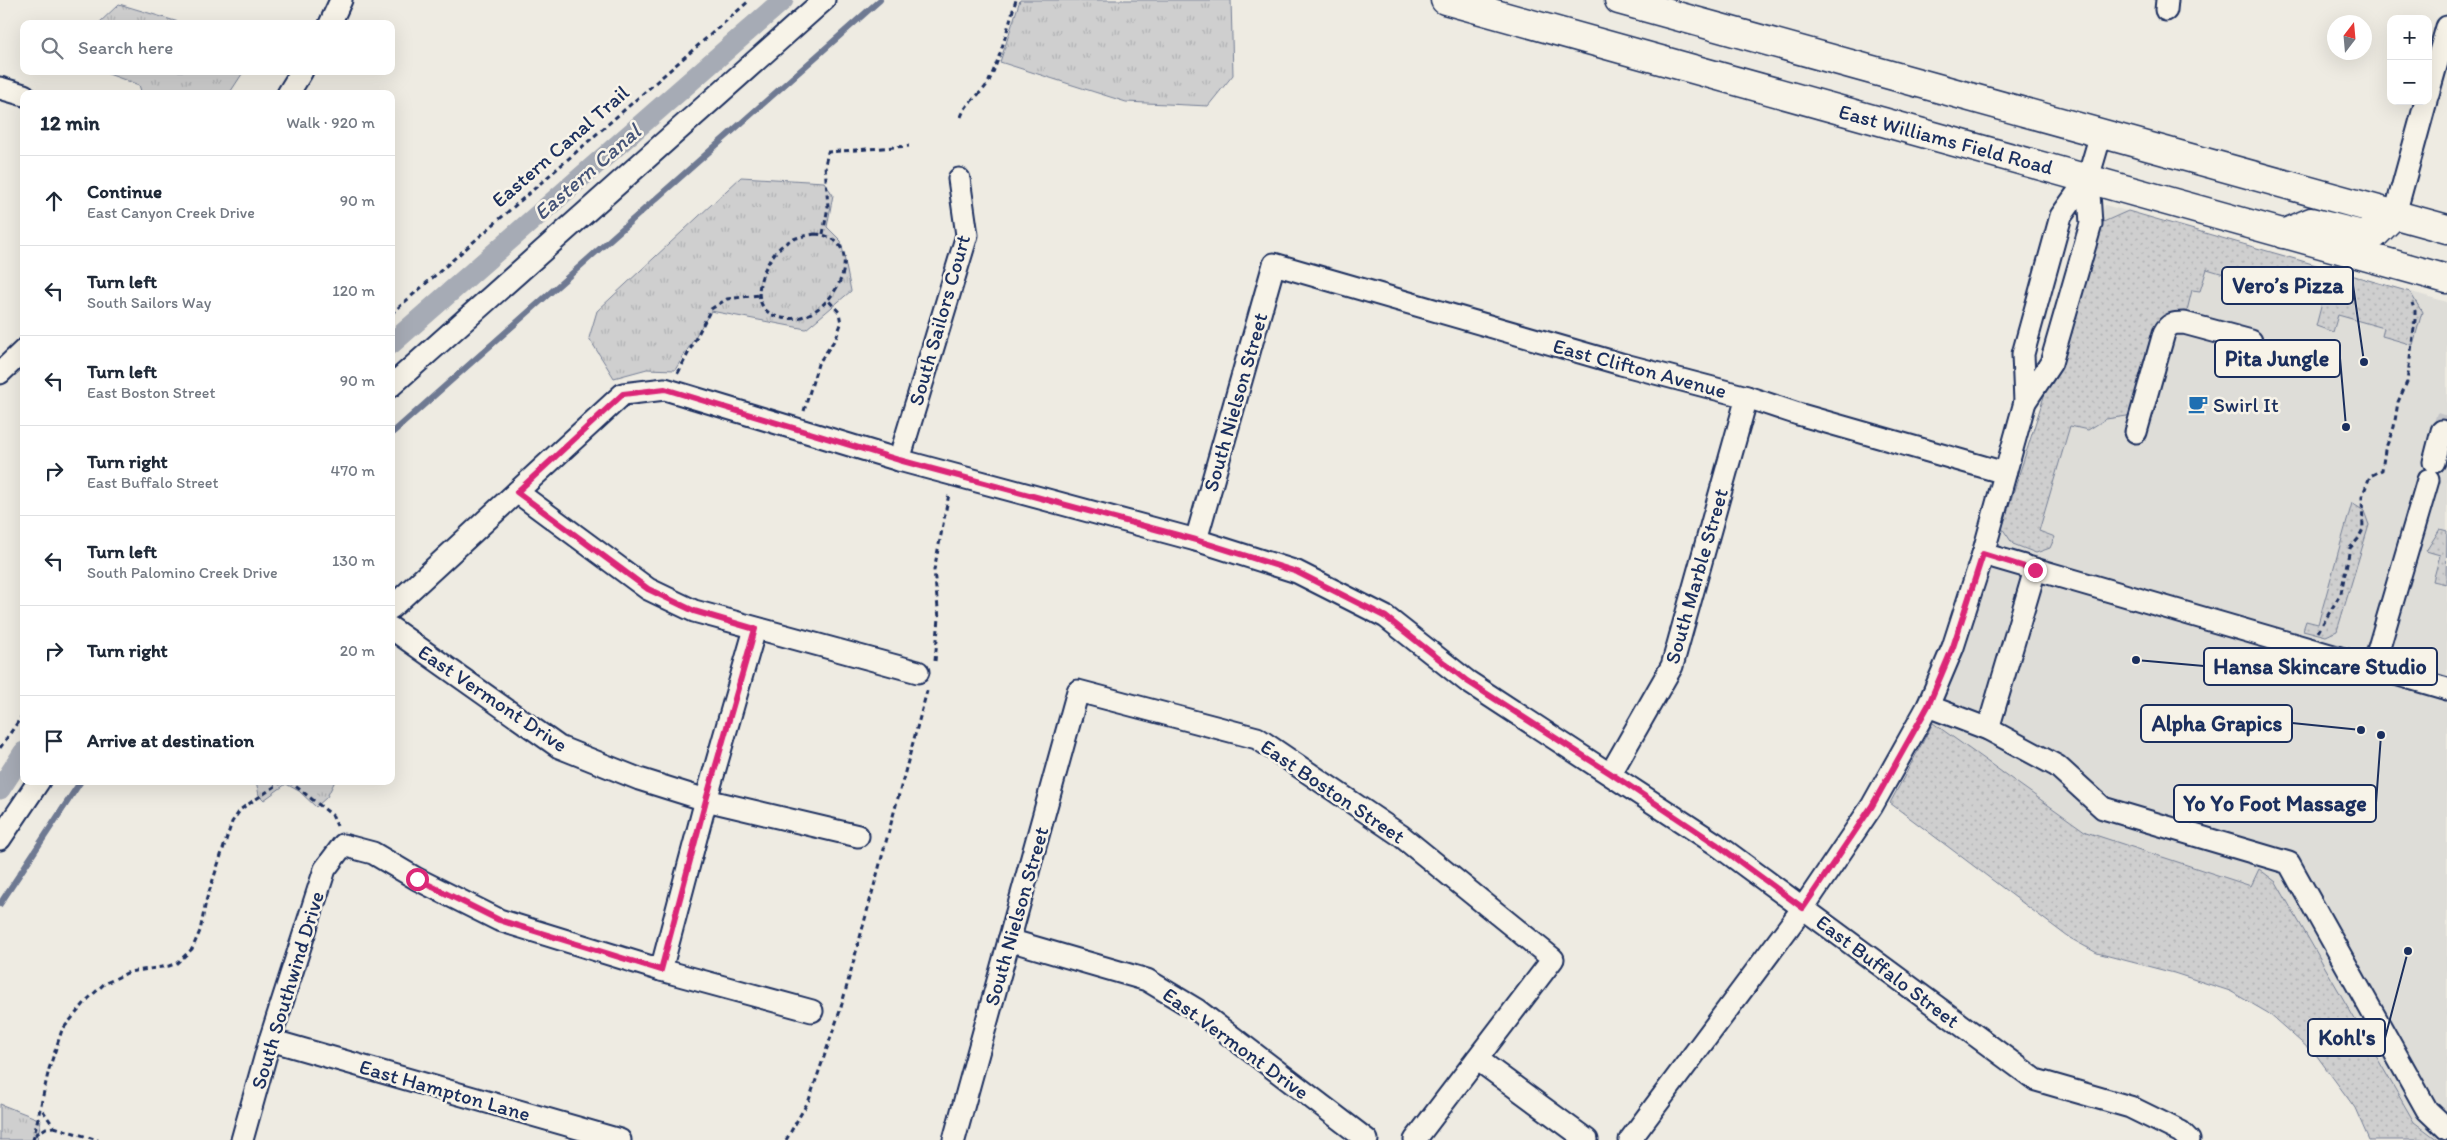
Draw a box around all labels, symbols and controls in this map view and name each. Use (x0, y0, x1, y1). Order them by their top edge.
north arrow (2327, 15, 2372, 60)
map controls (2387, 15, 2432, 105)
button: + (2387, 15, 2432, 60)
search box (20, 20, 395, 75)
icon: search (38, 34, 66, 62)
text: Search here (78, 36, 173, 59)
button: − (2387, 60, 2432, 105)
street label: Eastern Canal Trail (487, 80, 633, 212)
street label: East Williams Field Road (1836, 98, 2056, 180)
text: 12 min (40, 110, 100, 135)
text: Walk · 920 m (286, 113, 375, 132)
water label: Eastern Canal (528, 118, 646, 226)
text: Continue (87, 180, 162, 203)
icon: ahead (40, 187, 68, 215)
text: 90 m (340, 191, 375, 210)
text: East Canyon Creek Drive (87, 203, 255, 222)
street label: South Sailors Court (903, 232, 975, 408)
callout: Vero’s Pizza (2222, 267, 2353, 304)
text: Turn left (87, 270, 157, 293)
text: Vero’s Pizza (2232, 272, 2344, 299)
icon: left (40, 277, 68, 305)
text: 120 m (332, 281, 375, 300)
text: South Sailors Way (87, 293, 211, 312)
street label: South Nielson Street (1198, 310, 1273, 494)
street label: East Clifton Avenue (1550, 333, 1730, 403)
callout: Pita Jungle (2215, 340, 2340, 377)
text: Pita Jungle (2225, 345, 2329, 372)
text: Turn left (87, 360, 157, 383)
icon: left (40, 367, 68, 395)
text: 90 m (340, 371, 375, 390)
text: East Boston Street (87, 383, 215, 402)
place label: Swirl It (2213, 392, 2279, 417)
cafe icon: Swirl It (2187, 393, 2209, 415)
text: Turn right (87, 450, 168, 473)
icon: right (40, 457, 68, 485)
text: 470 m (331, 461, 375, 480)
text: East Buffalo Street (87, 473, 219, 492)
street label: South Marble Street (1659, 485, 1733, 667)
text: Turn left (87, 540, 157, 563)
icon: left (40, 547, 68, 575)
text: 130 m (332, 551, 375, 570)
route end (2024, 559, 2047, 582)
text: South Palomino Creek Drive (87, 563, 278, 582)
icon: right (40, 637, 68, 665)
text: Turn right (87, 639, 168, 662)
street label: East Vermont Drive (414, 639, 572, 757)
text: 20 m (340, 641, 375, 660)
callout: Hansa Skincare Studio (2204, 648, 2437, 685)
text: Hansa Skincare Studio (2213, 653, 2427, 680)
callout: Alpha Grapics (2141, 705, 2292, 742)
text: Alpha Grapics (2151, 710, 2282, 737)
icon: arrive (40, 727, 68, 755)
text: Arrive at destination (87, 729, 254, 752)
street label: East Boston Street (1256, 734, 1410, 849)
callout: Yo Yo Foot Massage (2174, 785, 2376, 822)
text: Yo Yo Foot Massage (2182, 790, 2367, 817)
street label: South Nielson Street (979, 824, 1054, 1008)
route start (406, 868, 429, 891)
street label: South Southwind Drive (245, 888, 329, 1092)
street label: East Buffalo Street (1812, 909, 1965, 1033)
street label: East Vermont Drive (1158, 982, 1314, 1104)
callout: Kohl's (2308, 1019, 2385, 1056)
text: Kohl's (2318, 1024, 2376, 1051)
street label: East Hampton Lane (357, 1054, 533, 1126)

